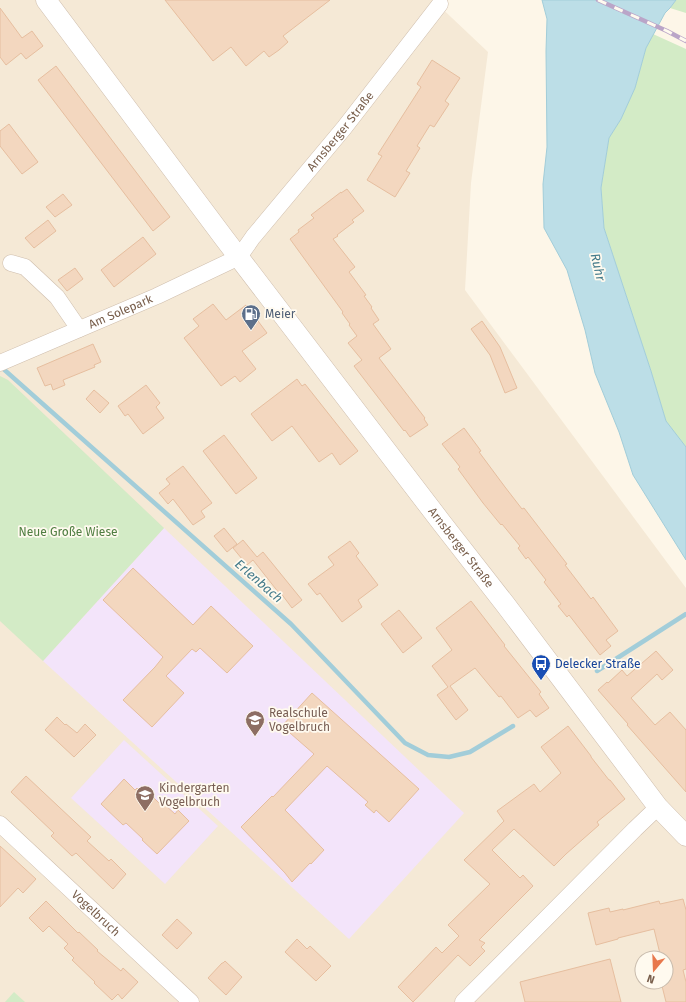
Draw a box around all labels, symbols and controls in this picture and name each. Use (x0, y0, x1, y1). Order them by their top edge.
street label: Arnsberger Straße (304, 89, 377, 174)
water label: Ruhr (588, 252, 609, 283)
street label: Am Solepark (86, 291, 155, 331)
fuel station icon: Meier (240, 303, 262, 331)
place label: Meier (265, 307, 296, 321)
street label: Arnsberger Straße (425, 505, 497, 590)
park label: Neue Große Wiese (18, 525, 118, 539)
water label: Erlenbach (232, 556, 286, 606)
bus stop icon: Delecker Straße (530, 653, 552, 681)
place label: Delecker Straße (555, 657, 641, 671)
place label: Realschule Vogelbruch (269, 706, 330, 734)
school or university icon: Realschule Vogelbruch (244, 709, 266, 737)
place label: Kindergarten Vogelbruch (159, 781, 230, 809)
school or university icon: Kindergarten Vogelbruch (134, 784, 156, 812)
street label: Vogelbruch (69, 887, 123, 939)
north arrow (634, 950, 674, 990)
text: N (645, 972, 656, 986)

